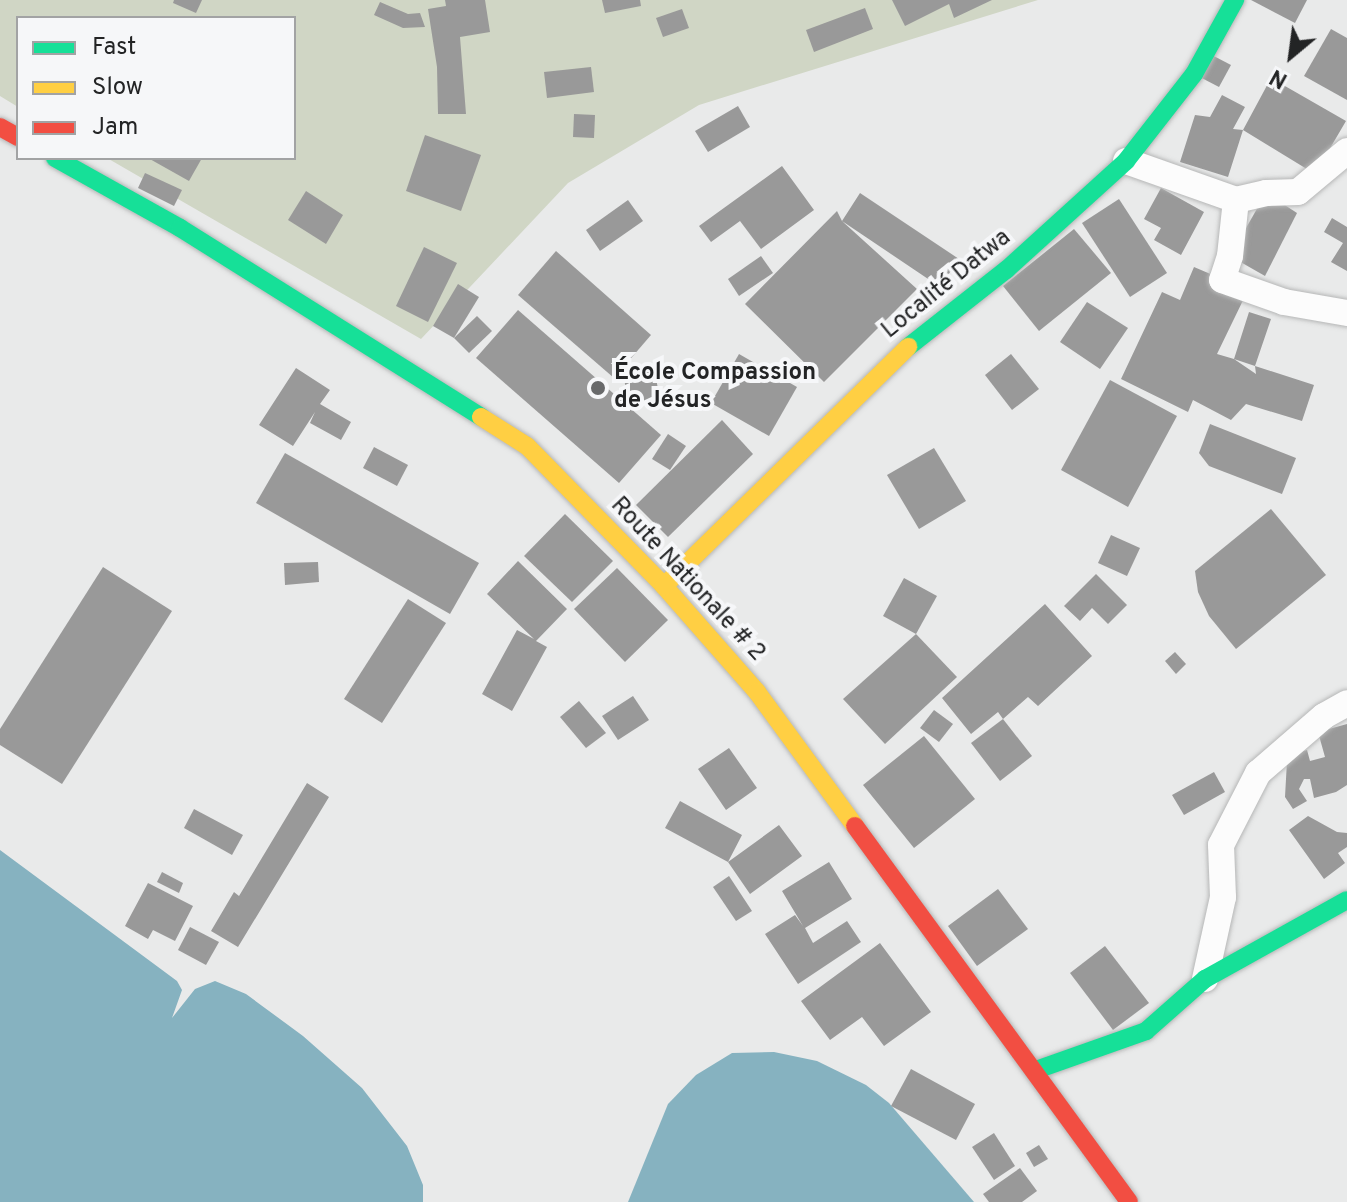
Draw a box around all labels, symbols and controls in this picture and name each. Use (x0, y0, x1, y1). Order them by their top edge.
legend (16, 16, 296, 160)
north arrow (1251, 16, 1331, 96)
text: Fast (92, 33, 136, 63)
text: N (1266, 62, 1293, 93)
text: Slow (92, 73, 143, 103)
text: Jam (92, 113, 138, 143)
street label: Localité Datwa (877, 224, 1017, 346)
place label: École Compassion de Jésus (614, 360, 816, 416)
marker: École Compassion de Jésus (589, 379, 607, 397)
street label: Route Nationale # 2 (604, 492, 770, 668)

